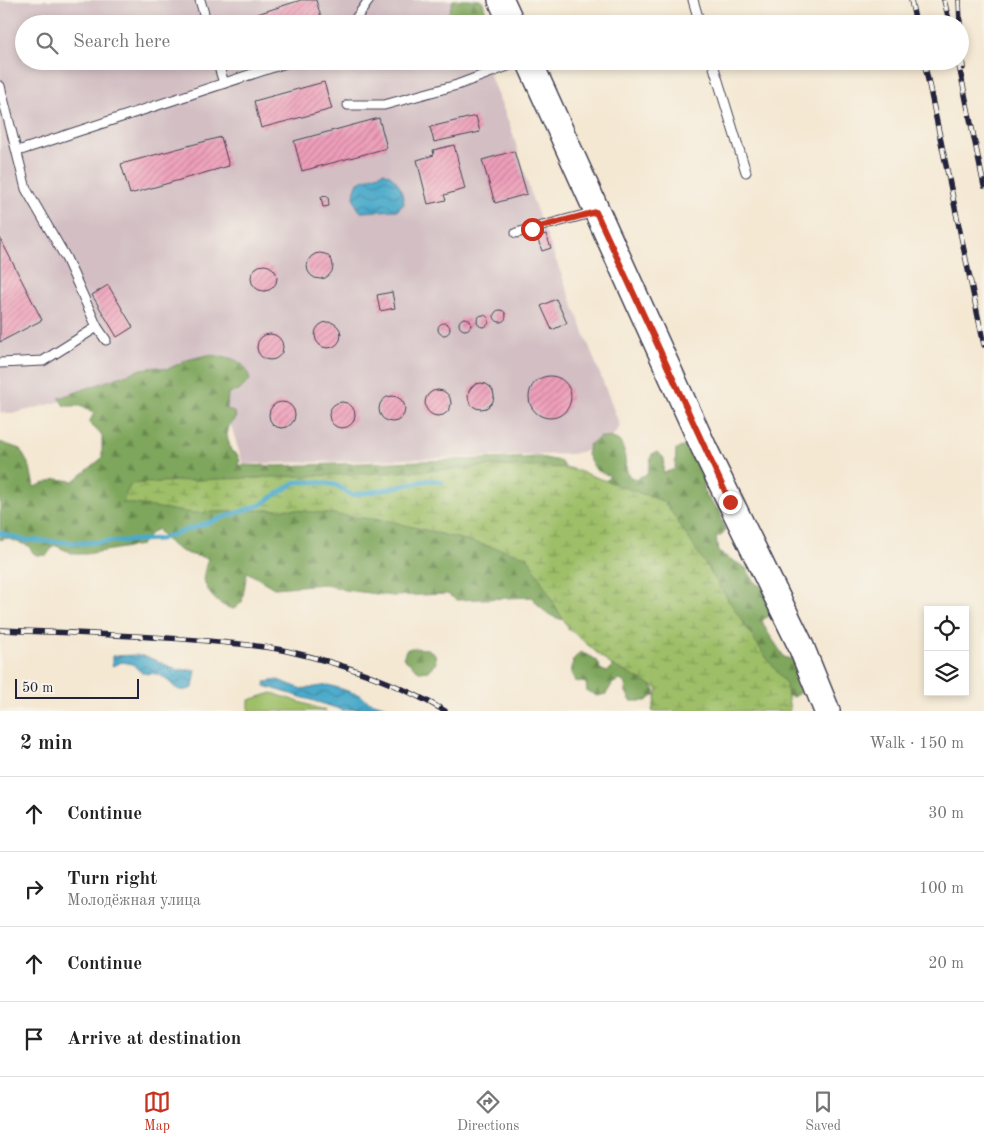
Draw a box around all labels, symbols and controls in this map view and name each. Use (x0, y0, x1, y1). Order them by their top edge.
search box (15, 15, 969, 70)
icon: search (33, 29, 61, 57)
text: Search here (73, 33, 170, 52)
route start (521, 218, 544, 241)
route end (719, 491, 742, 514)
map controls (924, 606, 969, 696)
button: locate (924, 606, 969, 651)
button: layers (924, 651, 969, 696)
scale bar (15, 676, 139, 699)
text: 50 m (22, 681, 53, 695)
text: 2 min (20, 733, 73, 754)
text: Walk · 150 m (869, 736, 964, 752)
icon: ahead (20, 800, 48, 828)
text: Continue (67, 805, 142, 824)
text: 30 m (928, 806, 964, 822)
text: Turn right (67, 870, 157, 889)
icon: right (20, 875, 48, 903)
text: 100 m (919, 881, 964, 897)
text: Молодёжная улица (67, 893, 201, 909)
icon: ahead (20, 950, 48, 978)
text: Continue (67, 955, 142, 974)
text: 20 m (928, 956, 964, 972)
icon: arrive (20, 1025, 48, 1053)
text: Arrive at destination (67, 1030, 241, 1049)
tab: Map (143, 1088, 171, 1135)
tab: Directions (457, 1088, 519, 1135)
tab: Saved (805, 1088, 841, 1135)

